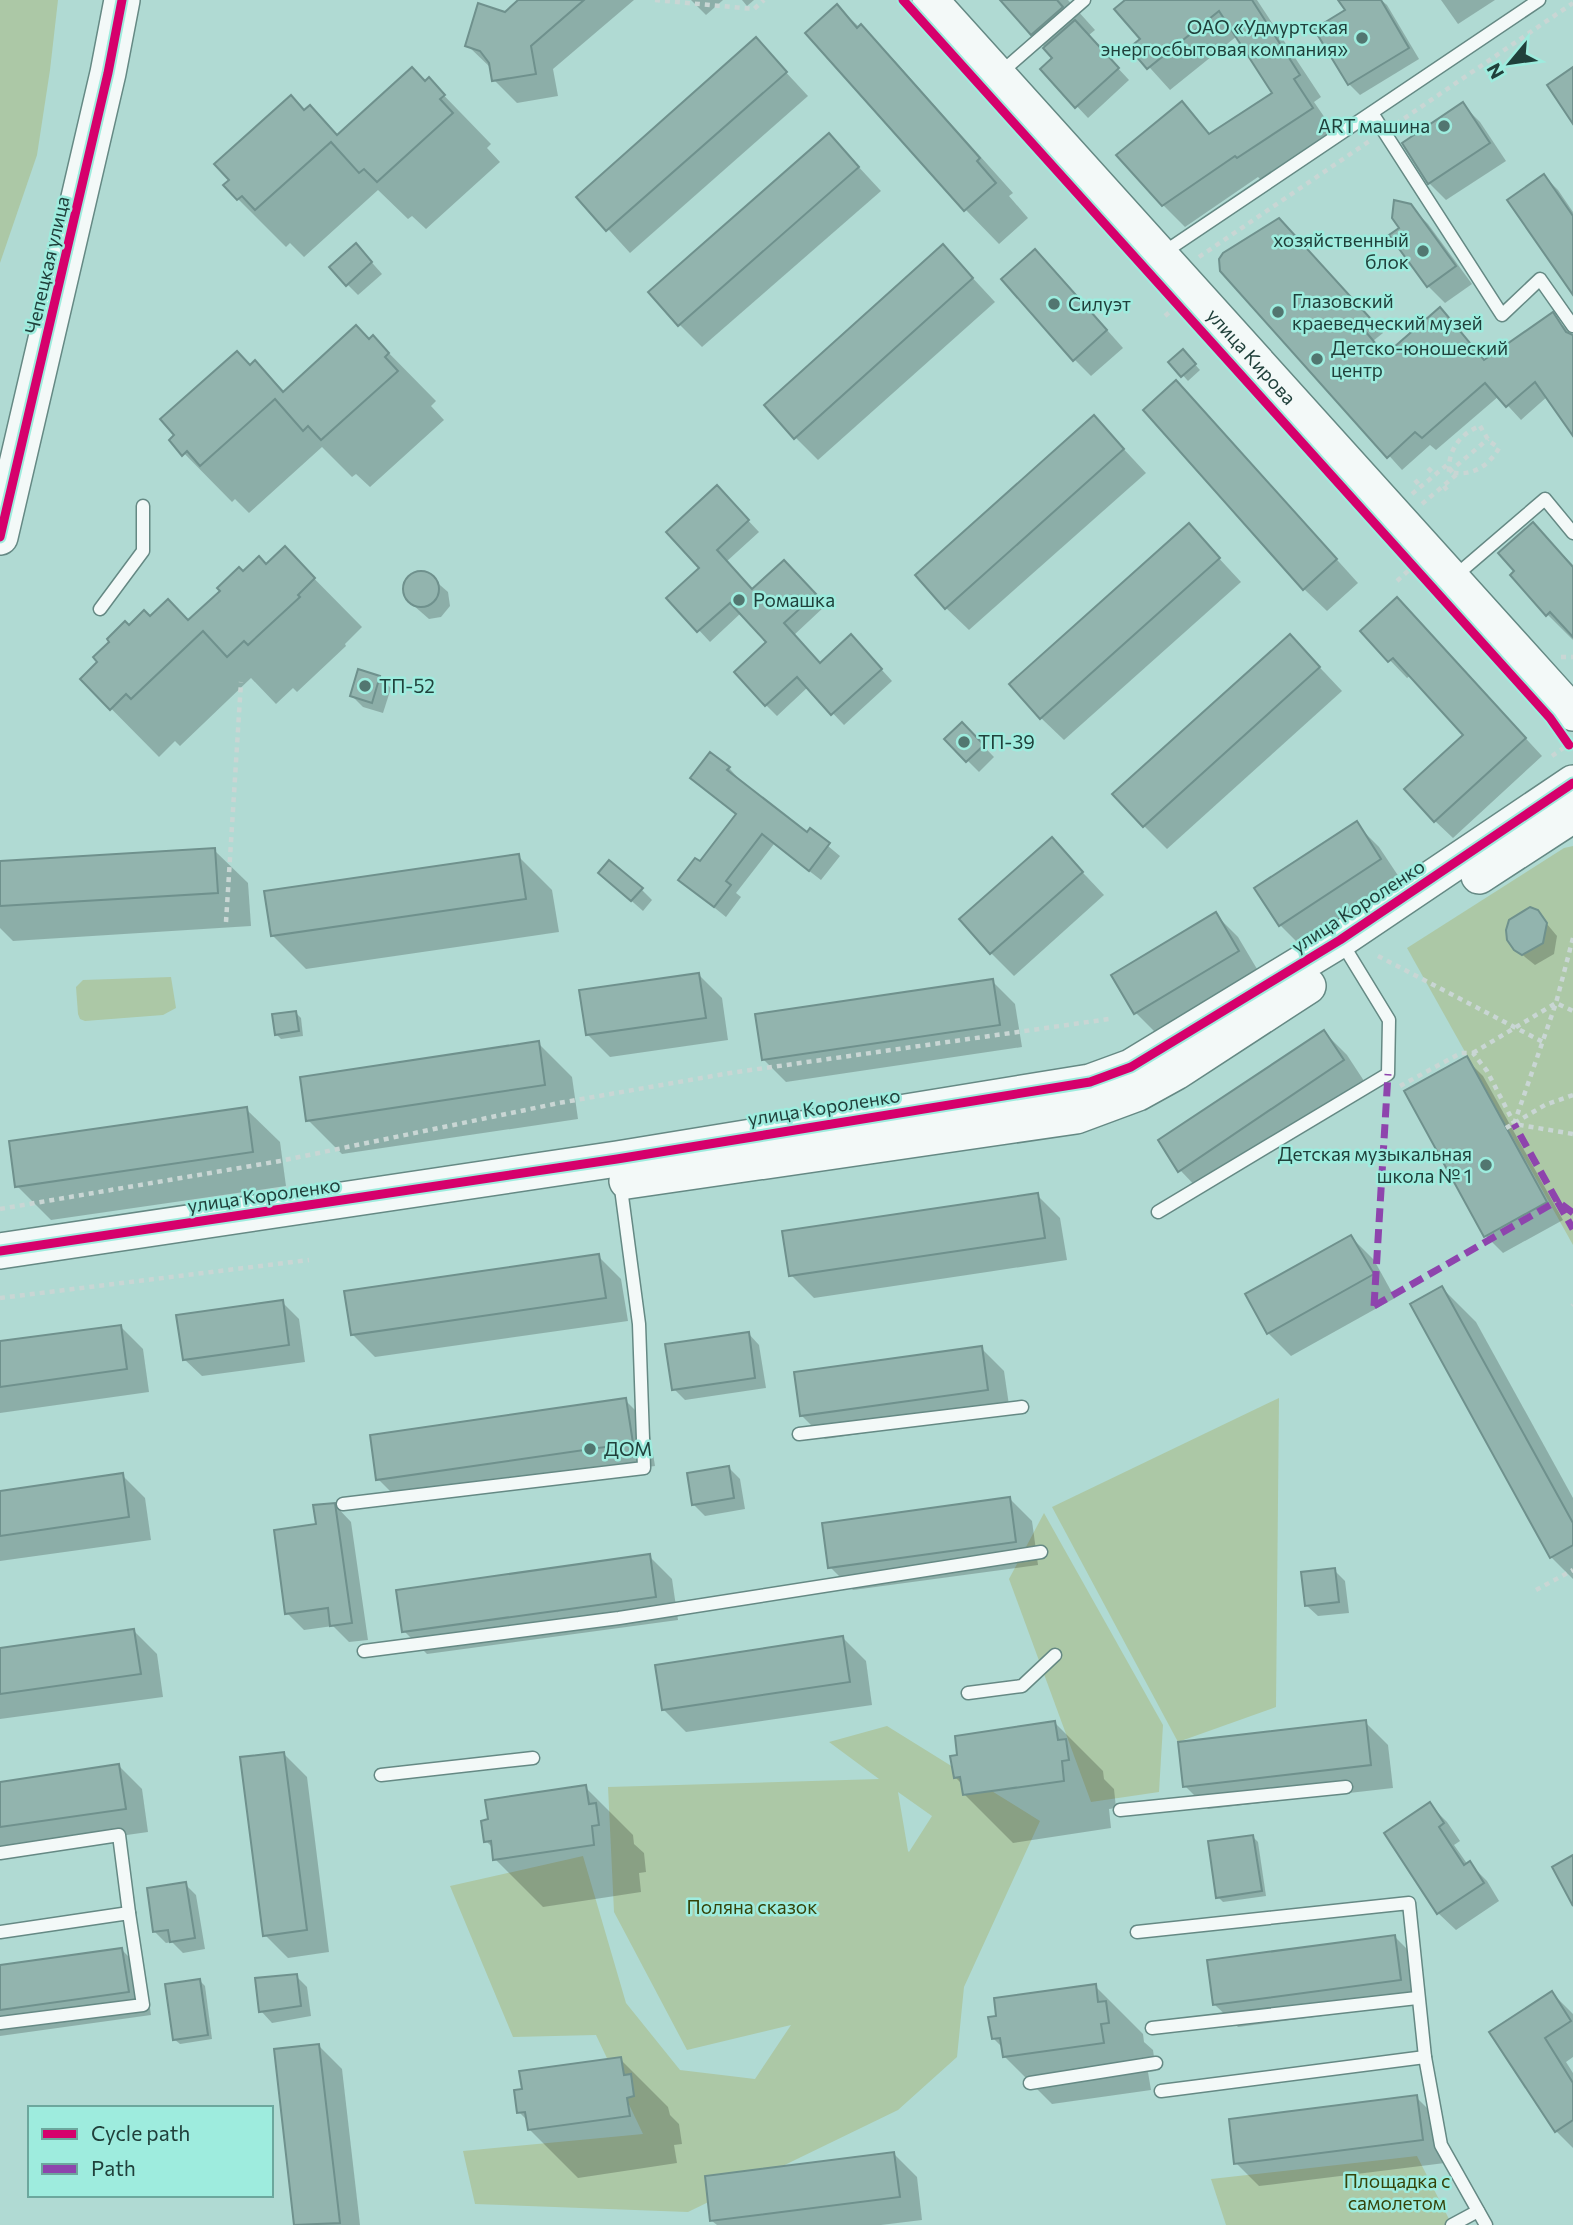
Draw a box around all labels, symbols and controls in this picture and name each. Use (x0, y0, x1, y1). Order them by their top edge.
place label: ОАО «Удмуртская энергосбытовая компания» (1101, 15, 1348, 60)
north arrow (1475, 28, 1545, 98)
marker: ОАО «Удмуртская энергосбытовая компания» (1354, 30, 1370, 46)
text: N (1481, 60, 1508, 83)
place label: ART машина (1318, 114, 1430, 137)
marker: ART машина (1436, 118, 1452, 134)
street label: Чепецкая улица (20, 194, 74, 336)
place label: хозяйственный блок (1273, 228, 1409, 273)
marker: хозяйственный блок (1415, 243, 1431, 259)
place label: Глазовский краеведческий музей (1292, 289, 1483, 334)
place label: Силуэт (1068, 292, 1131, 315)
marker: Силуэт (1046, 296, 1062, 312)
street label: улица Кирова (1203, 303, 1301, 409)
marker: Глазовский краеведческий музей (1270, 304, 1286, 320)
place label: Детско-юношеский центр (1331, 336, 1508, 381)
marker: Детско-юношеский центр (1309, 351, 1325, 367)
place label: Ромашка (753, 588, 835, 611)
marker: Ромашка (731, 592, 747, 608)
place label: ТП-52 (379, 674, 435, 697)
marker: ТП-52 (357, 678, 373, 694)
place label: ТП-39 (978, 730, 1035, 753)
marker: ТП-39 (956, 734, 972, 750)
street label: улица Короленко (1287, 854, 1429, 957)
street label: улица Короленко (746, 1083, 902, 1130)
place label: Детская музыкальная школа № 1 (1278, 1142, 1472, 1187)
marker: Детская музыкальная школа № 1 (1478, 1157, 1494, 1173)
street label: улица Короленко (186, 1172, 342, 1217)
place label: ДОМ (604, 1437, 652, 1460)
marker: ДОМ (582, 1441, 598, 1457)
park label: Поляна сказок (687, 1895, 817, 1918)
legend (28, 2106, 273, 2197)
text: Cycle path (91, 2120, 190, 2145)
text: Path (91, 2155, 136, 2180)
park label: Площадка с самолетом (1344, 2169, 1450, 2214)

